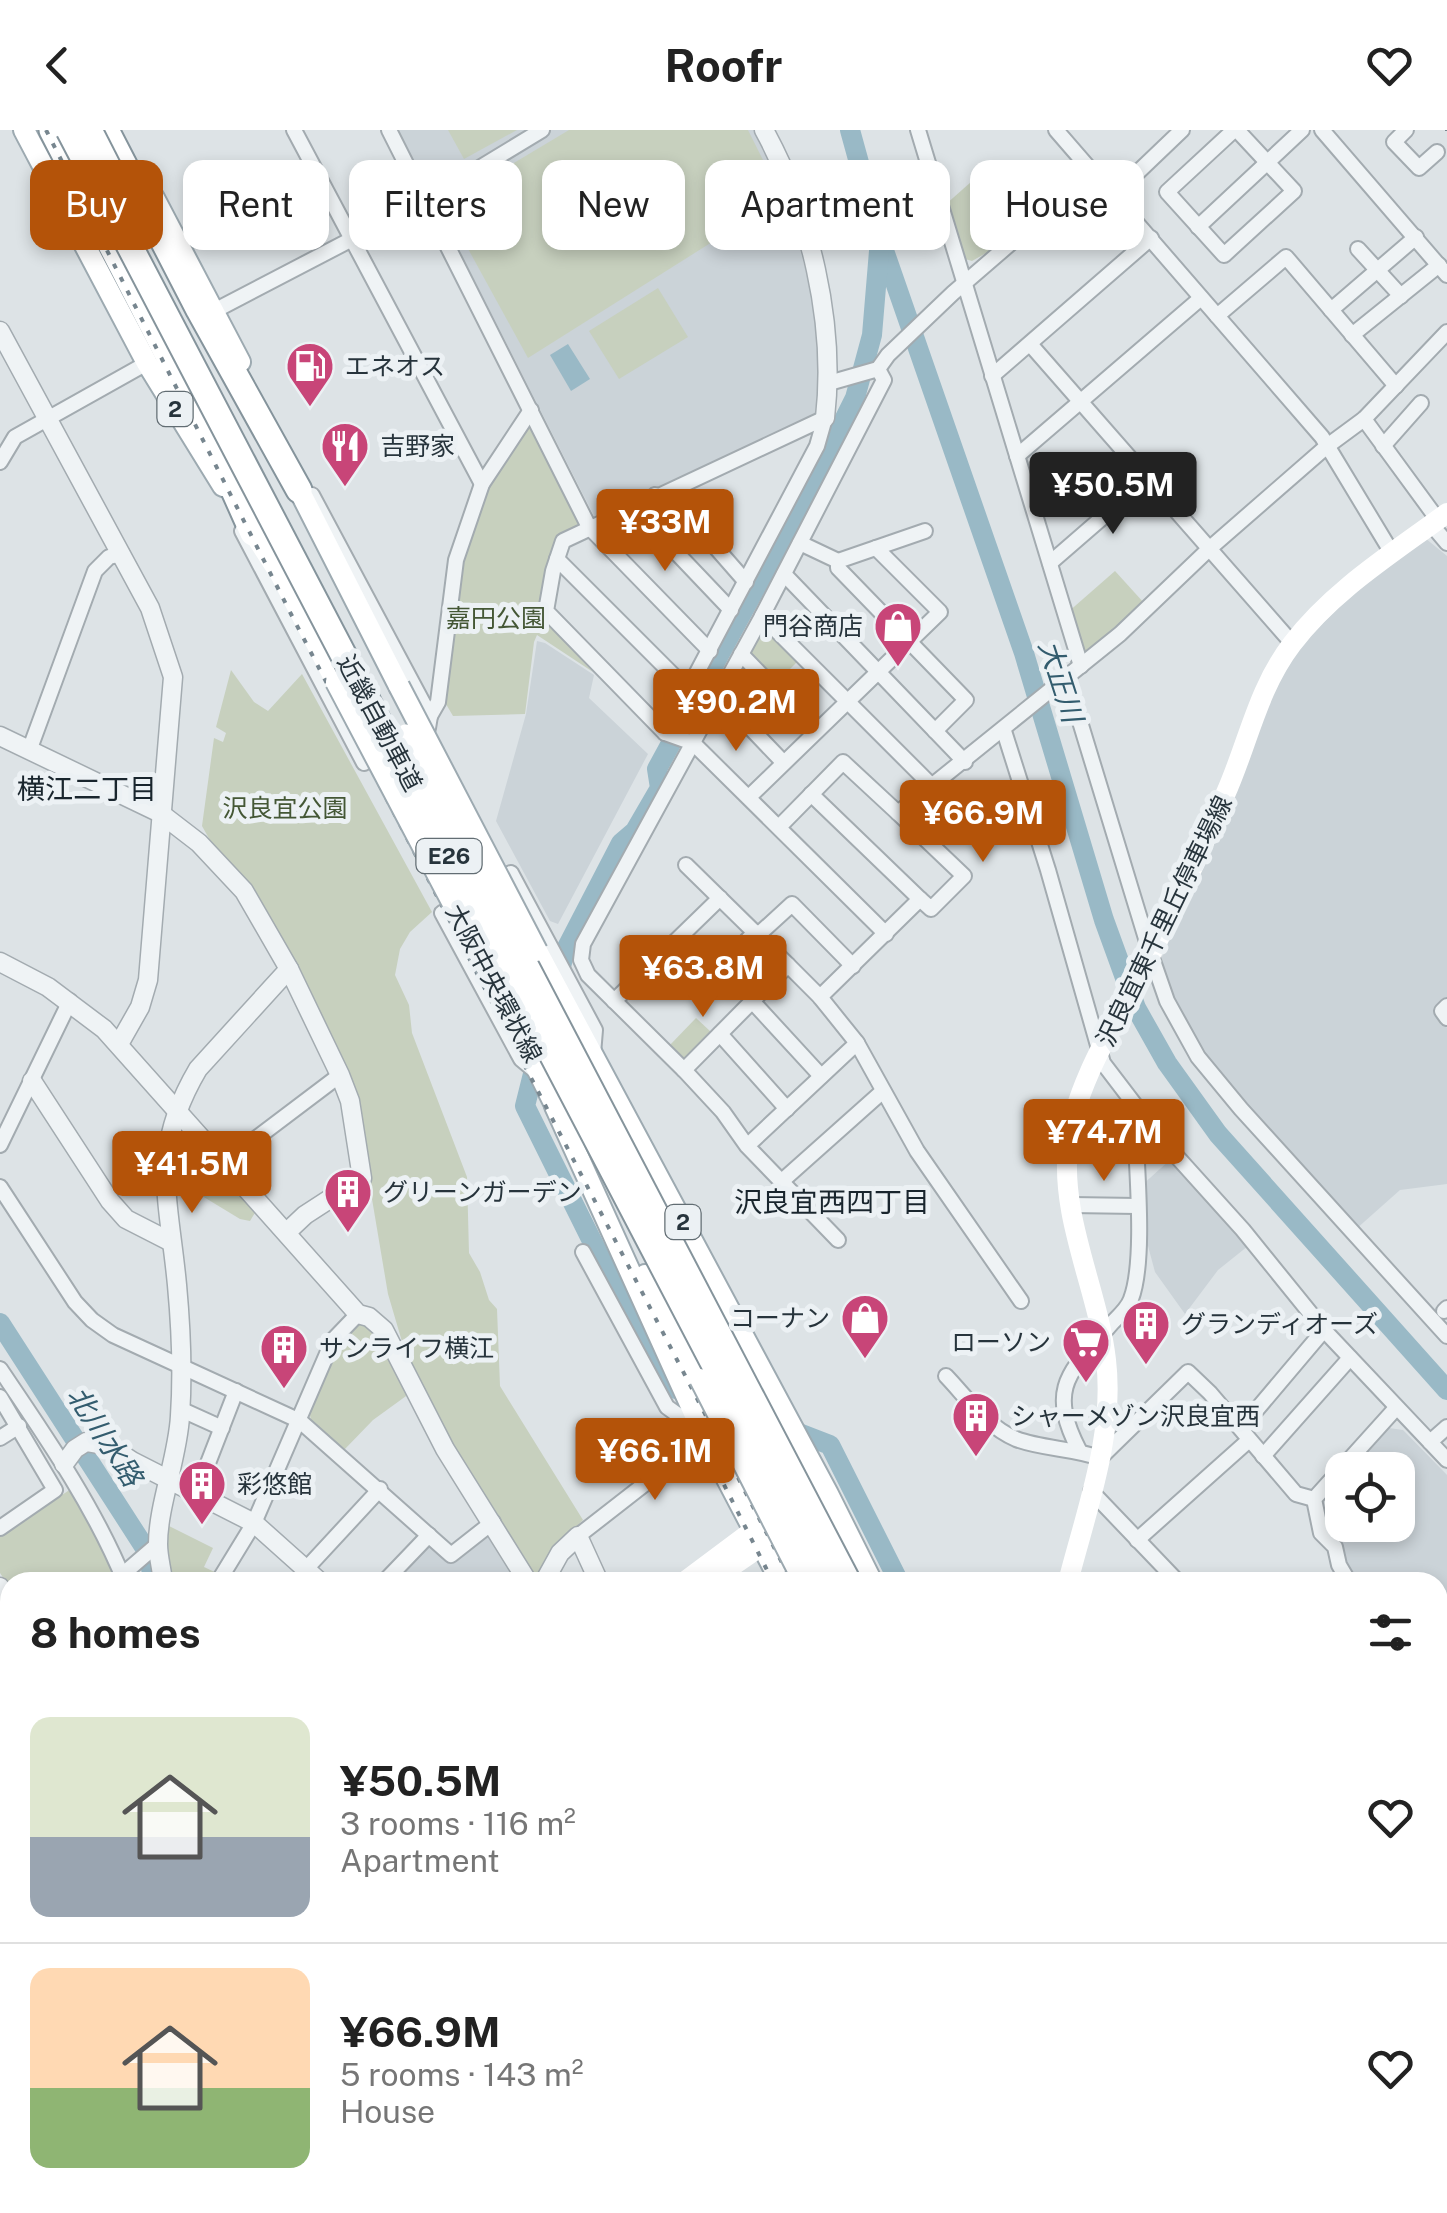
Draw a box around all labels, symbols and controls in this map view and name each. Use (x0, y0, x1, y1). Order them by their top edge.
icon: back (30, 38, 85, 93)
icon: heart (1362, 38, 1417, 93)
text: Roofr (664, 39, 783, 92)
chip: Buy (30, 160, 163, 250)
chip: Rent (183, 160, 329, 250)
chip: Filters (349, 160, 522, 250)
chip: New (542, 160, 685, 250)
chip: Apartment (705, 160, 950, 250)
chip: House (970, 160, 1144, 250)
fuel station icon: エネオス (284, 340, 336, 408)
place label: エネオス (345, 351, 445, 381)
road number: 2 (158, 392, 192, 426)
restaurant icon: 吉野家 (319, 420, 371, 488)
place label: 吉野家 (380, 431, 455, 461)
pin: ¥50.5M (1032, 452, 1194, 537)
text: ¥50.5M (1052, 466, 1174, 503)
pin: ¥33M (606, 489, 724, 574)
text: ¥33M (619, 503, 711, 540)
shop icon: 門谷商店 (872, 600, 924, 668)
park label: 嘉円公園 (446, 603, 546, 633)
place label: 門谷商店 (763, 611, 863, 641)
water label: 大正川 (1033, 636, 1091, 729)
street label: 近畿自動車道 (332, 650, 428, 796)
pin: ¥90.2M (655, 669, 817, 754)
text: ¥90.2M (675, 683, 797, 720)
district label: 横江二丁目 (17, 772, 157, 805)
pin: ¥66.9M (902, 780, 1064, 865)
street label: 沢良宜東千里丘停車場線 (1090, 791, 1238, 1051)
park label: 沢良宜公園 (222, 793, 348, 823)
text: ¥66.9M (922, 794, 1044, 831)
road number: E26 (416, 839, 482, 873)
street label: 大阪中央環状線 (440, 899, 548, 1067)
pin: ¥63.8M (622, 935, 784, 1020)
text: ¥63.8M (642, 949, 764, 986)
pin: ¥74.7M (1023, 1099, 1185, 1184)
text: ¥74.7M (1045, 1113, 1163, 1150)
pin: ¥41.5M (111, 1131, 273, 1216)
text: ¥41.5M (134, 1145, 250, 1182)
building icon: グリーンガーデン (322, 1166, 374, 1234)
place label: グリーンガーデン (383, 1177, 582, 1207)
district label: 沢良宜西四丁目 (734, 1185, 930, 1218)
road number: 2 (666, 1205, 700, 1239)
shop icon: コーナン (839, 1292, 891, 1360)
building icon: グランディオーズ (1120, 1298, 1172, 1366)
place label: コーナン (730, 1303, 830, 1333)
place label: グランディオーズ (1181, 1309, 1378, 1339)
supermarket icon: ローソン (1060, 1316, 1112, 1384)
building icon: サンライフ横江 (258, 1322, 310, 1390)
place label: ローソン (951, 1327, 1051, 1357)
place label: サンライフ横江 (319, 1333, 494, 1363)
water label: 北川水路 (61, 1380, 151, 1493)
building icon: シャーメゾン沢良宜西 (950, 1390, 1002, 1458)
place label: シャーメゾン沢良宜西 (1011, 1401, 1260, 1431)
pin: ¥66.1M (574, 1418, 736, 1503)
text: ¥66.1M (598, 1432, 712, 1469)
map controls (1325, 1452, 1415, 1542)
button: locate (1325, 1452, 1415, 1542)
building icon: 彩悠館 (176, 1458, 228, 1526)
place label: 彩悠館 (237, 1469, 312, 1499)
icon: filters (1363, 1605, 1418, 1660)
text: 8 homes (30, 1608, 201, 1657)
text: ¥50.5M (340, 1756, 501, 1805)
icon: home (110, 1757, 230, 1877)
icon: heart (1363, 1790, 1418, 1845)
text: 3 rooms · 116 m² (340, 1805, 576, 1842)
text: Apartment (340, 1842, 500, 1879)
text: ¥66.9M (340, 2007, 501, 2056)
icon: home (110, 2008, 230, 2128)
icon: heart (1363, 2041, 1418, 2096)
text: 5 rooms · 143 m² (340, 2056, 584, 2093)
text: House (340, 2093, 435, 2130)

